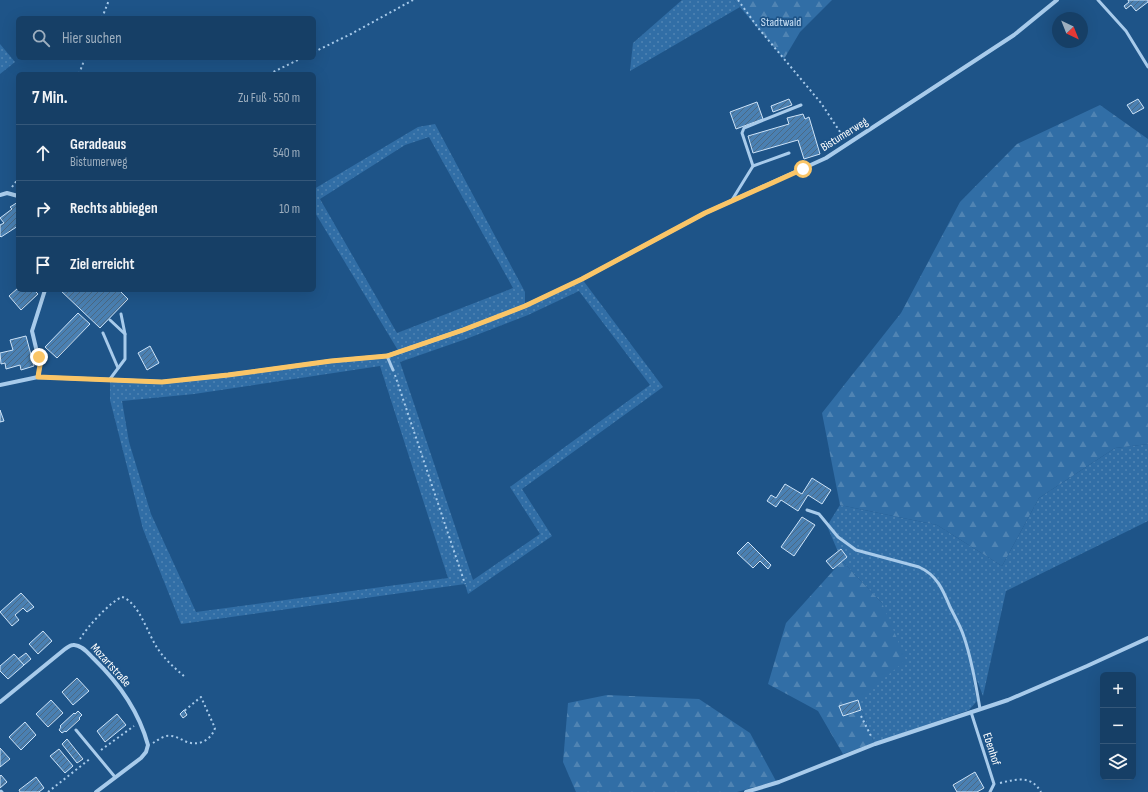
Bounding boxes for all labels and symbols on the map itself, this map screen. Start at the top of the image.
north arrow [1052,12,1088,48]
park label: Stadtwald [761,15,801,30]
street label: Bistumerweg [818,114,871,155]
route start [794,160,812,178]
route end [30,348,48,366]
street label: Mozartstraße [87,640,134,690]
street label: Ebenhof [979,731,1004,768]

